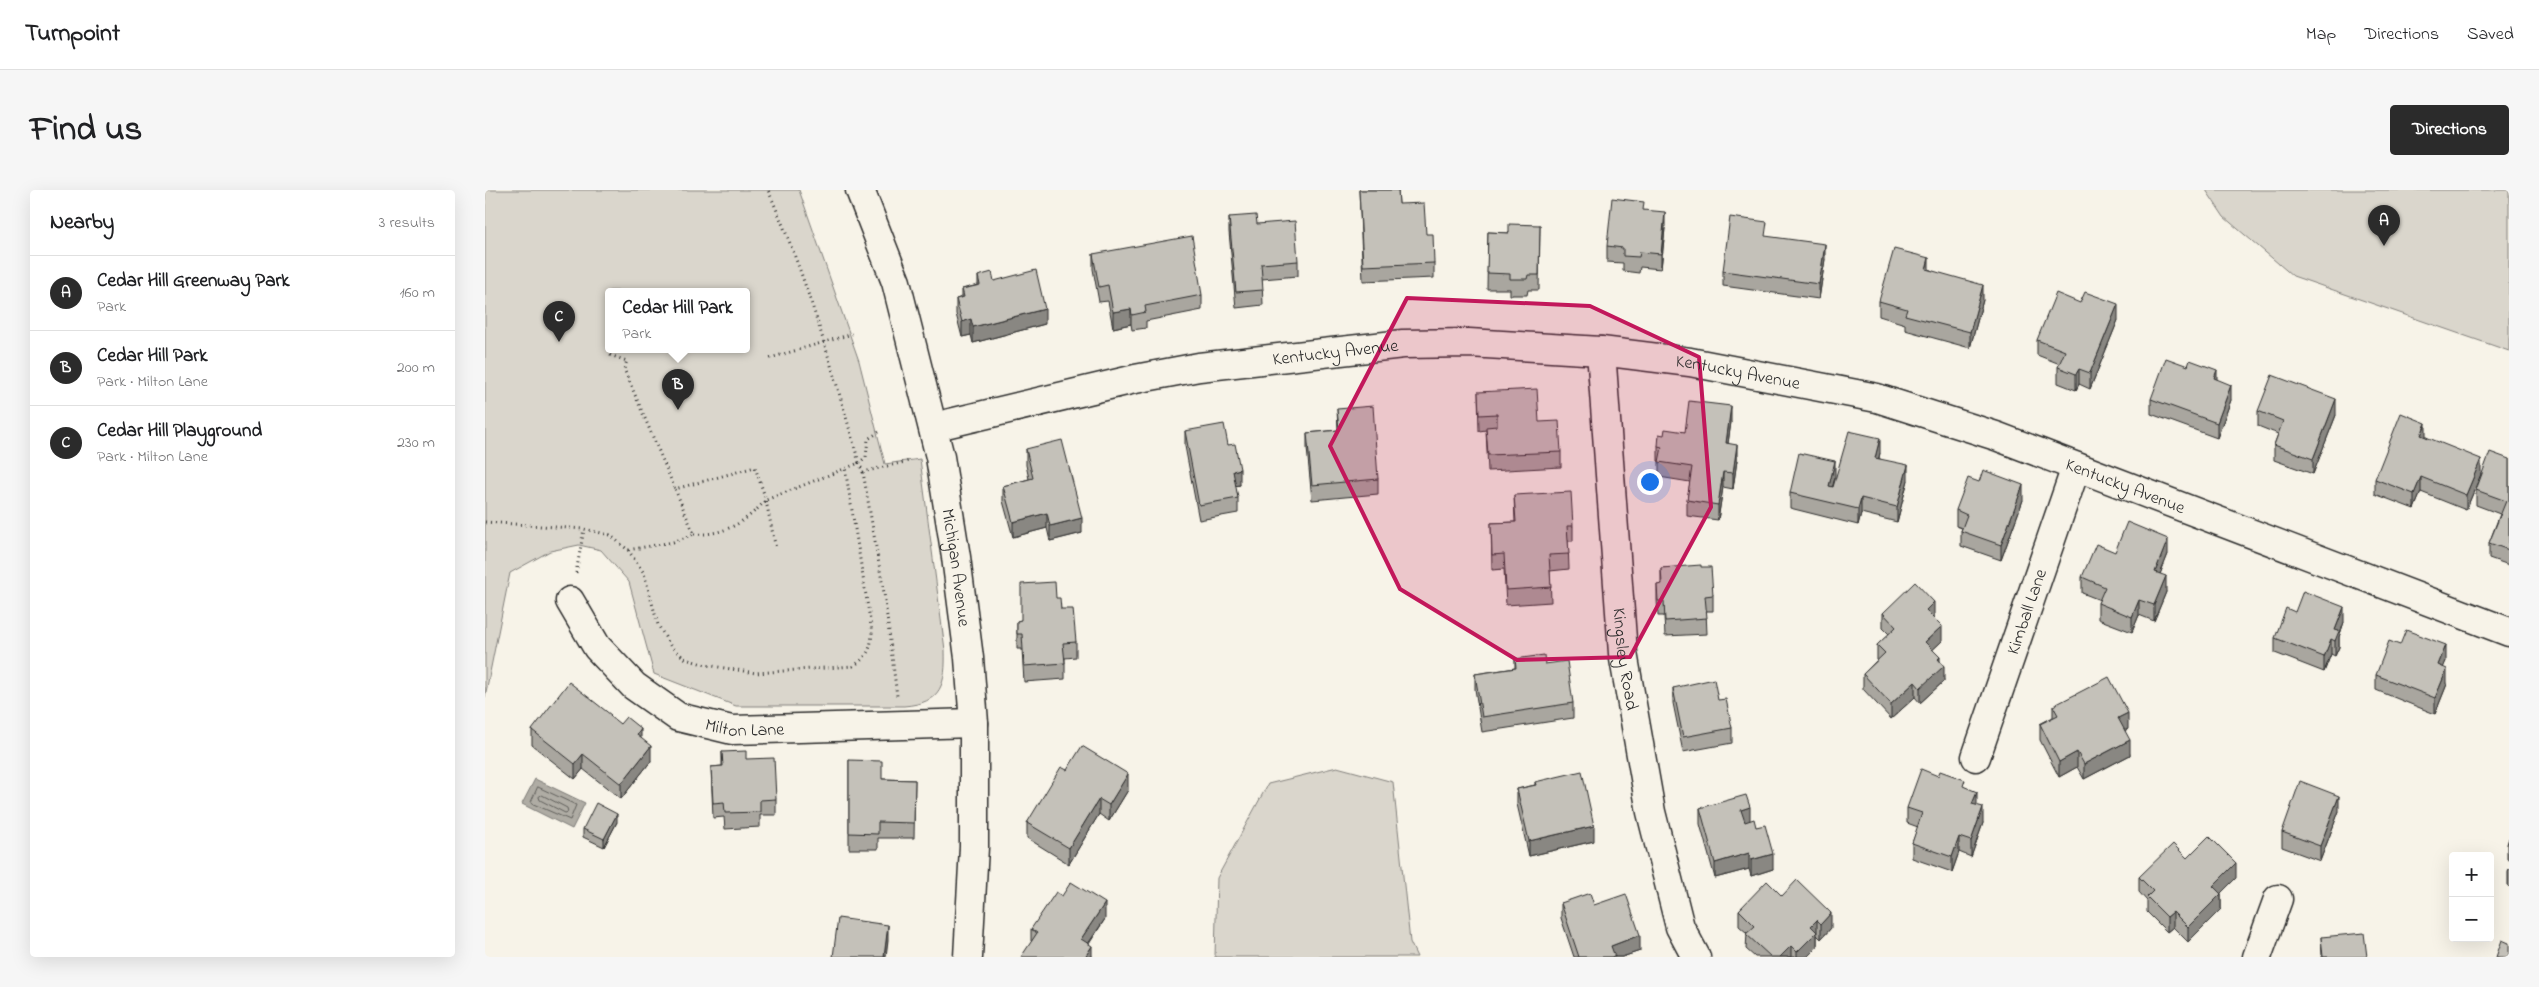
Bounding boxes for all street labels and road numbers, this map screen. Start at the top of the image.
street label: Kentucky Avenue [1271,334,1401,374]
street label: Kentucky Avenue [1674,349,1803,398]
street label: Kentucky Avenue [2061,453,2189,522]
street label: Michigan Avenue [933,507,976,629]
street label: Kimball Lane [2001,565,2055,658]
street label: Kingsley Road [1605,607,1644,712]
street label: Milton Lane [702,713,786,745]

